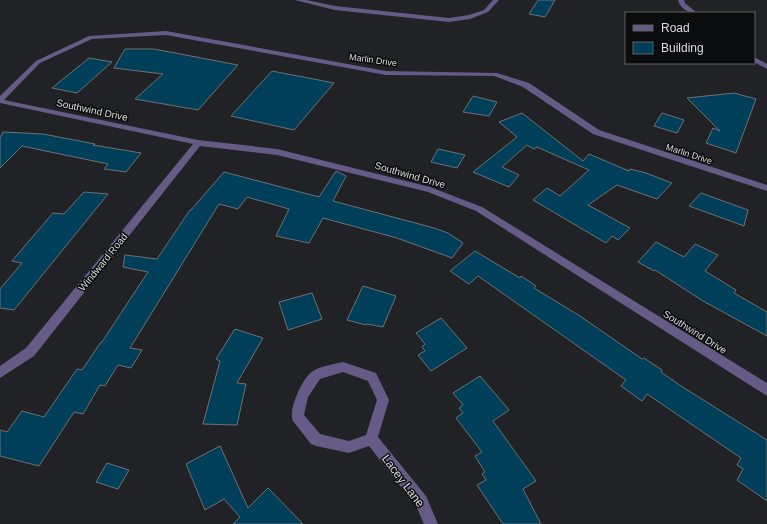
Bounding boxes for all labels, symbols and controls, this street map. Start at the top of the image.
legend [625,12,755,64]
text: Road [661,21,690,35]
text: Building [661,41,704,55]
street label: Marlin Drive [349,52,397,68]
street label: Southwind Drive [55,97,129,123]
street label: Marlin Drive [665,142,713,166]
street label: Southwind Drive [373,160,447,190]
street label: Windward Road [76,231,130,293]
street label: Southwind Drive [661,308,729,356]
street label: Lacey Lane [379,452,427,510]

